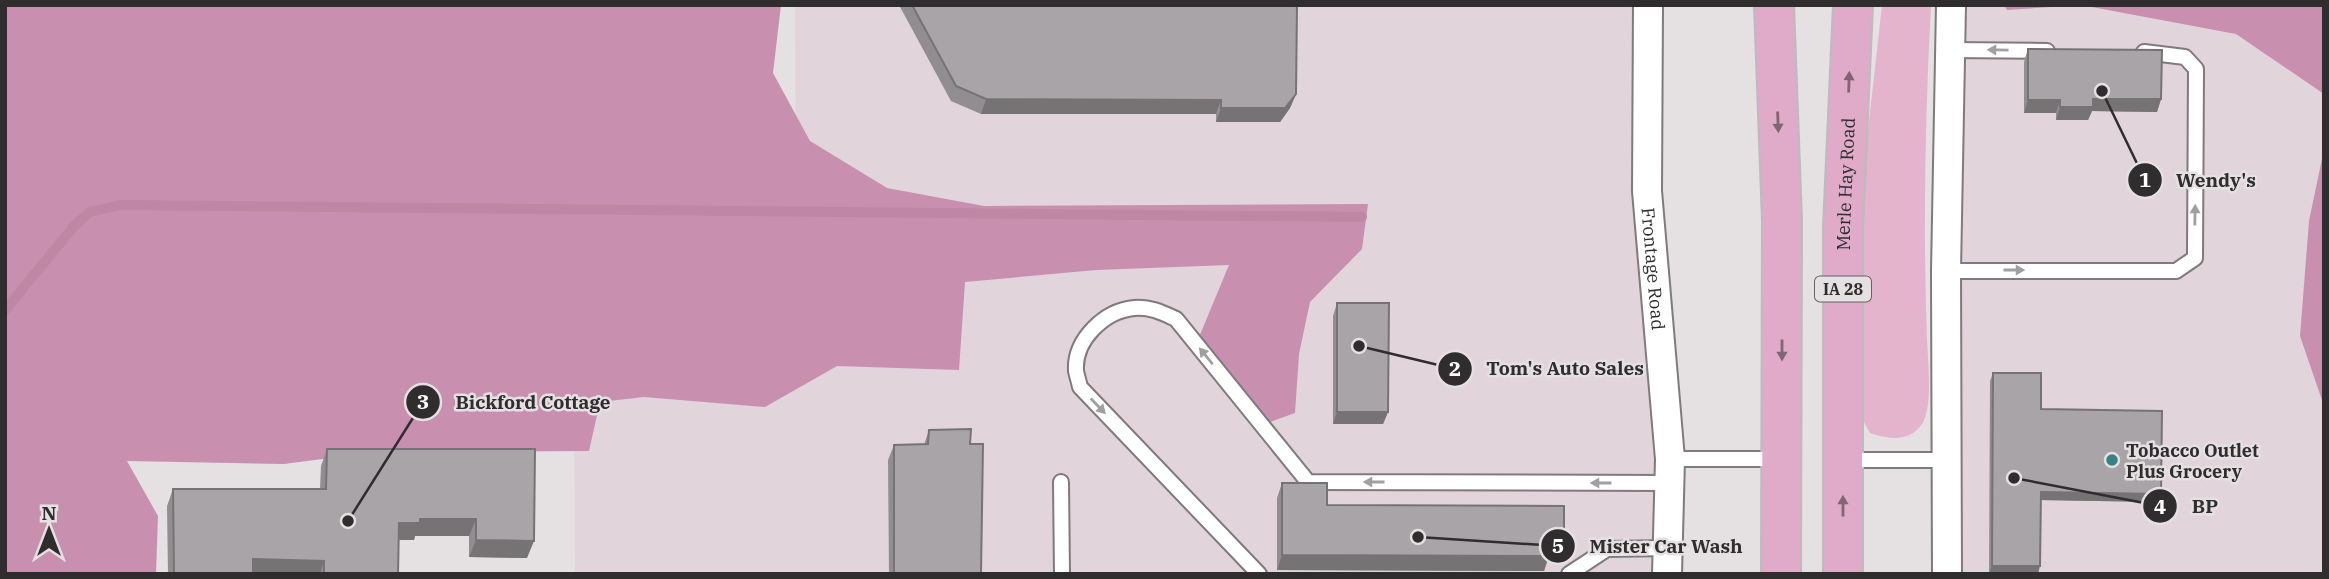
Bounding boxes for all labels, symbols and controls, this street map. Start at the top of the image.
one-way arrow [1987,44,2009,56]
one-way arrow [1844,71,1855,93]
one-way arrow [1773,112,1784,134]
street label: Merle Hay Road [1832,117,1859,251]
callout: Wendy's [2128,160,2270,200]
text: 1 [2139,165,2151,193]
text: Wendy's [2176,168,2256,192]
one-way arrow [2190,204,2201,226]
street label: Frontage Road [1637,206,1670,331]
one-way arrow [2003,264,2025,276]
road number: IA 28 [1815,276,1871,302]
one-way arrow [1776,339,1788,361]
one-way arrow [1199,348,1214,365]
callout: Tom's Auto Sales [1438,349,1658,389]
text: 2 [1449,354,1461,382]
text: Tom's Auto Sales [1486,356,1644,380]
callout: Bickford Cottage [406,382,624,422]
text: 3 [417,387,429,415]
text: Bickford Cottage [455,390,611,414]
one-way arrow [1090,397,1106,414]
place label: Tobacco Outlet Plus Grocery [2126,439,2259,483]
marker: Tobacco Outlet Plus Grocery [2104,452,2120,468]
one-way arrow [1362,476,1384,488]
one-way arrow [1590,477,1612,489]
callout: BP [2142,486,2232,526]
text: 4 [2154,492,2166,520]
one-way arrow [1837,494,1849,516]
text: BP [2192,494,2218,518]
north arrow [14,495,84,565]
text: N [41,501,57,525]
callout: Mister Car Wash [1540,526,1757,566]
text: 5 [1552,531,1564,559]
text: Mister Car Wash [1589,534,1743,558]

